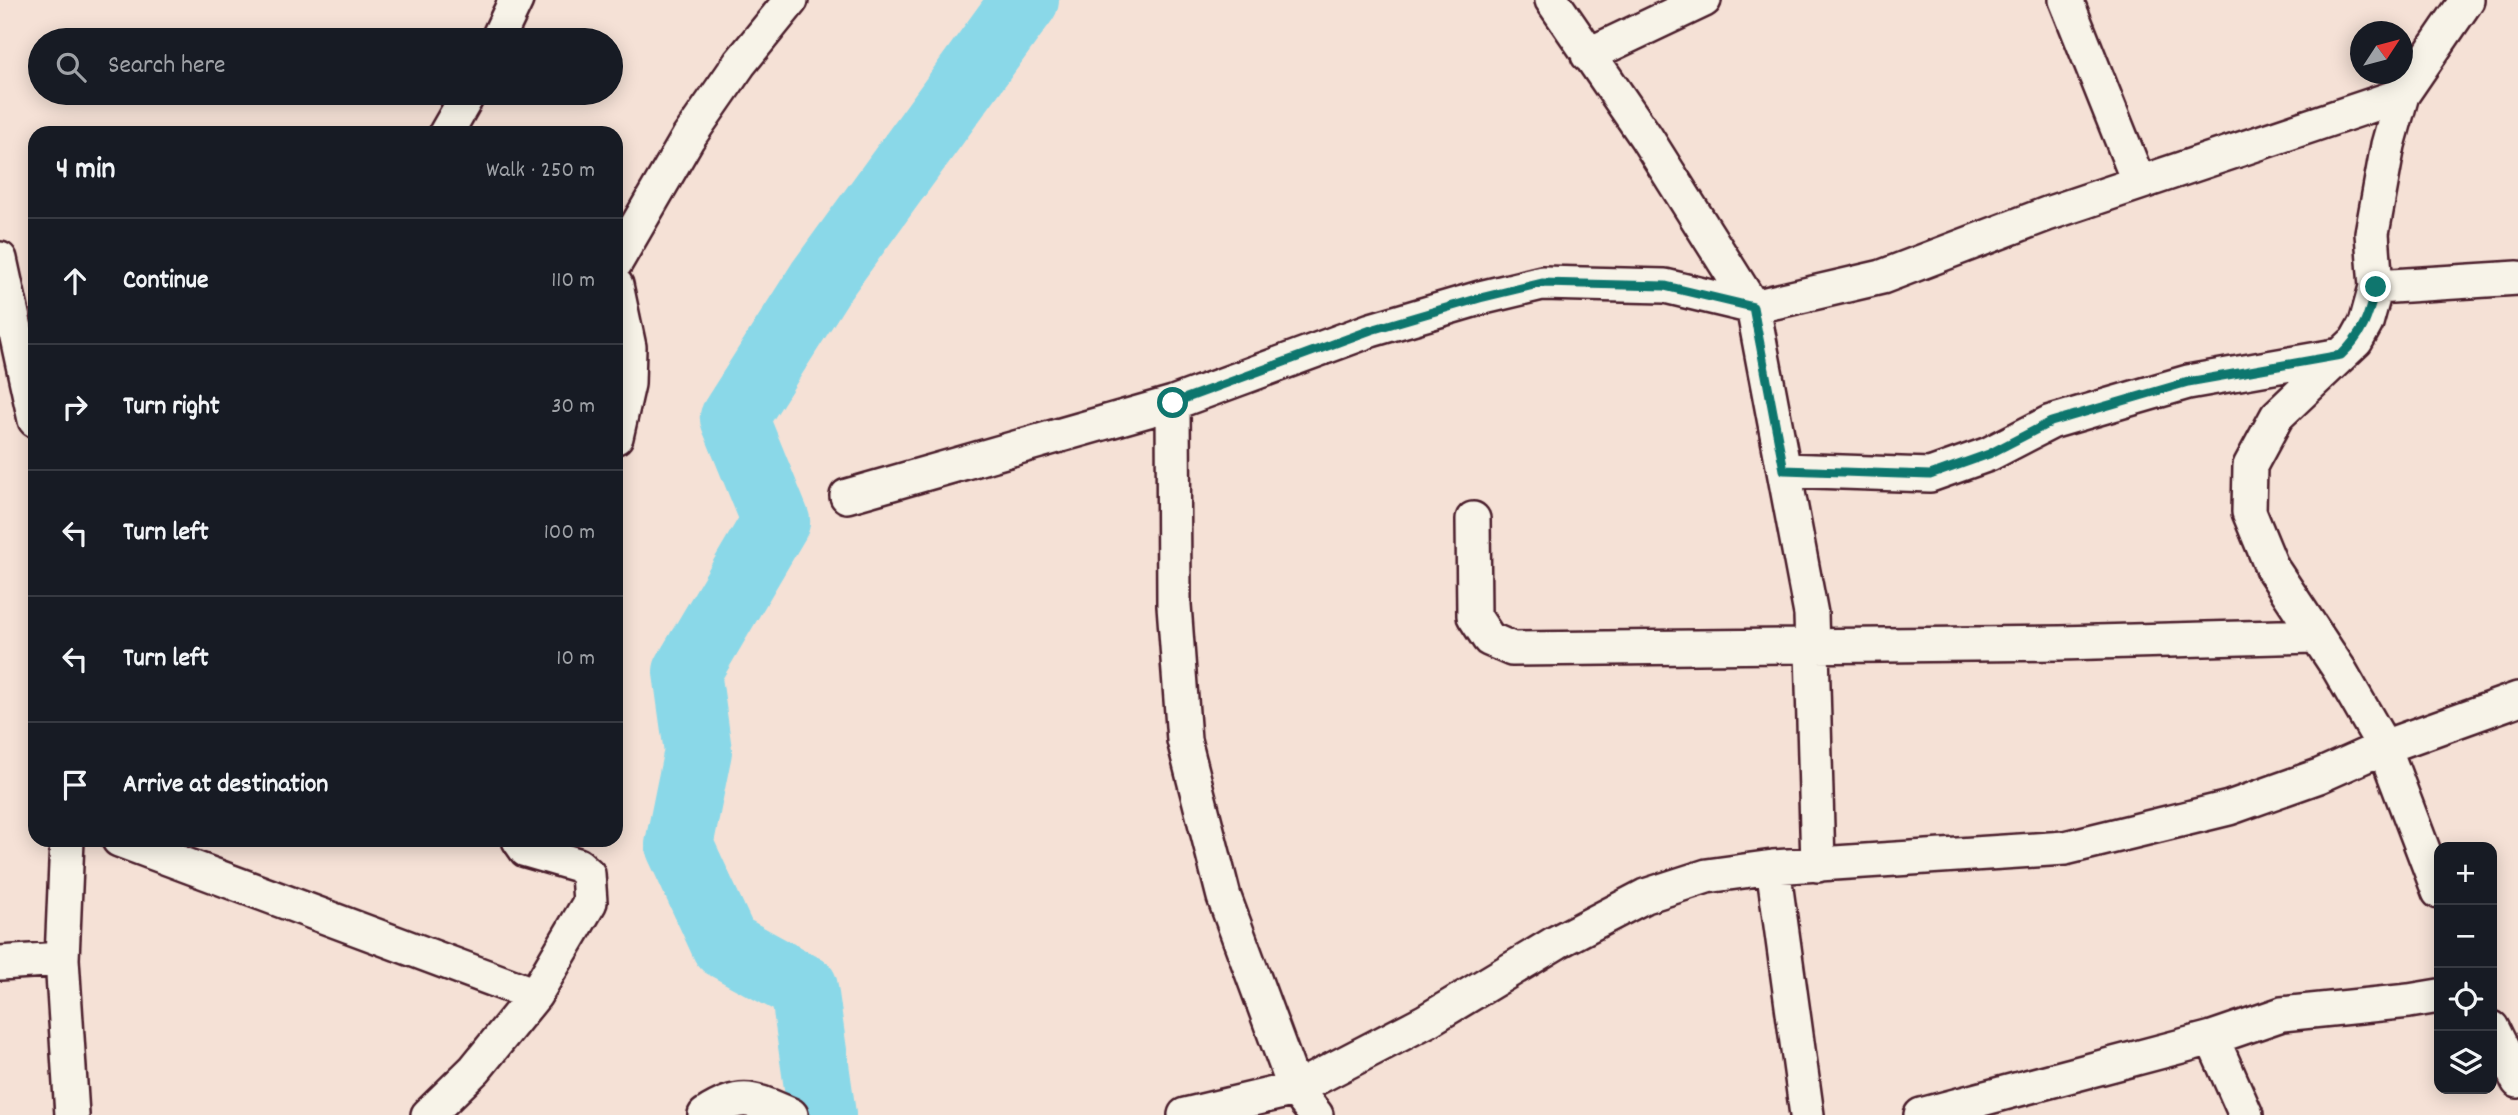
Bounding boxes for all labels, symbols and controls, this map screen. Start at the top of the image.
north arrow [2350,21,2413,84]
search box [28,28,623,105]
icon: search [52,48,90,86]
text: Search here [108,48,226,85]
text: 4 min [56,150,115,193]
text: Walk · 250 m [486,155,595,188]
icon: ahead [56,262,94,300]
text: Continue [123,263,208,300]
text: 110 m [551,265,595,298]
route end [2360,271,2391,302]
route start [1157,387,1188,418]
icon: right [56,388,94,426]
text: Turn right [123,389,220,426]
text: 30 m [551,391,595,424]
icon: left [56,514,94,552]
text: Turn left [123,515,209,552]
text: 100 m [544,517,595,550]
icon: left [56,640,94,678]
text: Turn left [123,641,209,678]
text: 10 m [556,643,595,676]
icon: arrive [56,766,94,804]
text: Arrive at destination [123,767,328,804]
map controls [2434,842,2497,1094]
button: + [2434,842,2497,905]
button: − [2434,905,2497,968]
button: locate [2434,968,2497,1031]
button: layers [2434,1031,2497,1094]

